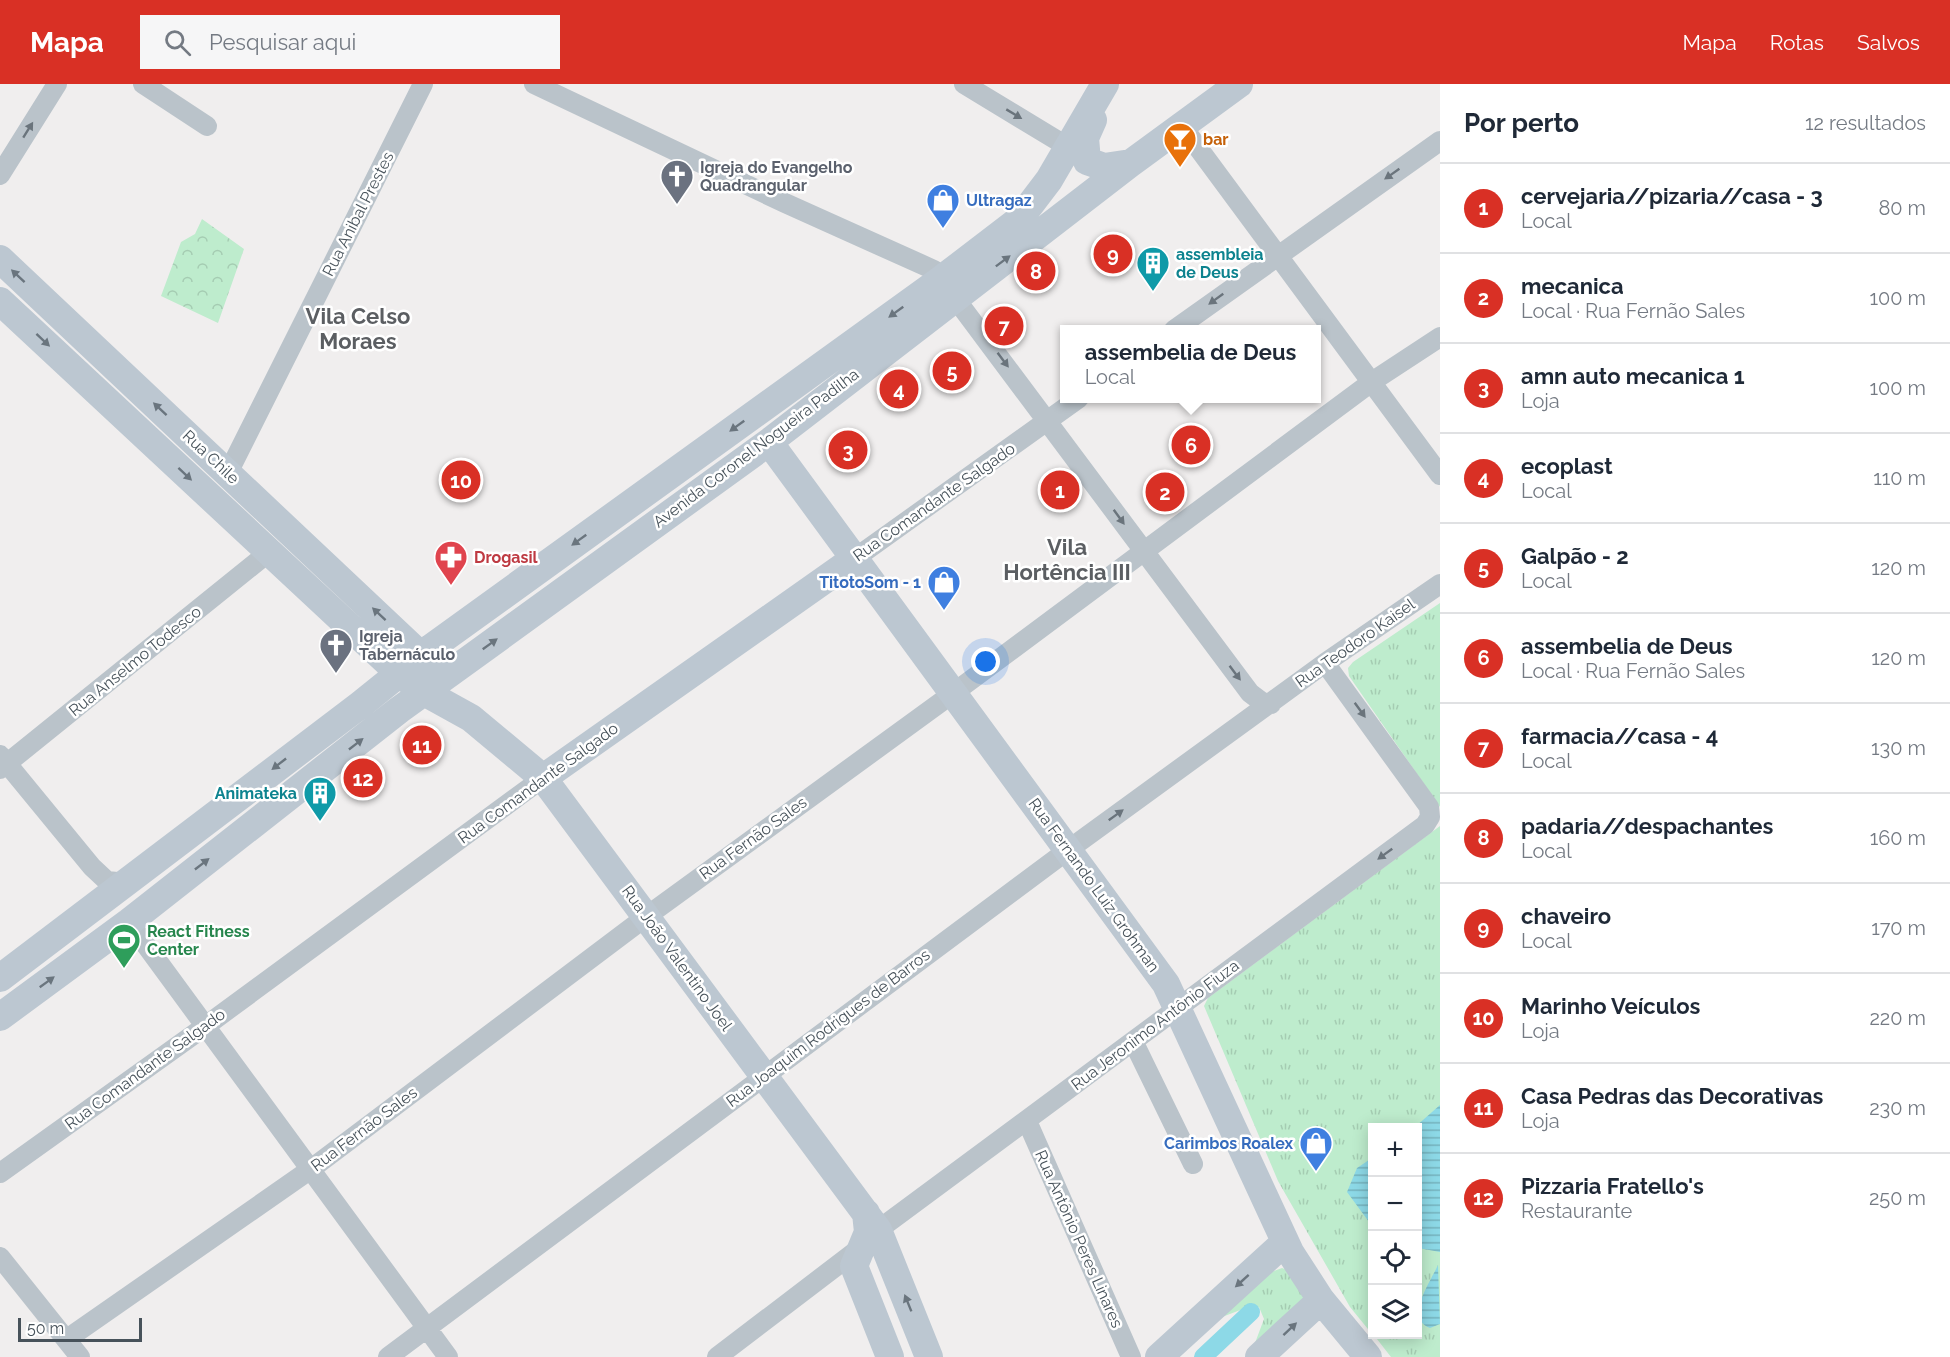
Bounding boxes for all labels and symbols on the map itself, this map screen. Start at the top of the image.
one-way arrow [1006,109,1022,120]
one-way arrow [23,121,34,138]
bar icon: bar [1162,121,1198,168]
place label: bar [1203,130,1229,149]
street label: Rua Anibal Prestes [318,148,398,279]
church icon: Igreja do Evangelho Quadrangular [659,158,695,205]
place label: Igreja do Evangelho Quadrangular [700,158,853,195]
one-way arrow [1384,168,1400,179]
shop icon: Ultragaz [925,182,961,229]
place label: Ultragaz [966,191,1032,210]
pin: 9 [1094,232,1132,276]
building icon: assembleia de Deus [1135,245,1171,292]
place label: assembleia de Deus [1176,245,1264,282]
pin: 8 [1016,248,1056,294]
one-way arrow [995,255,1010,267]
one-way arrow [10,269,25,283]
one-way arrow [1208,293,1224,305]
district label: Vila Celso Moraes [306,303,410,354]
pin: 7 [984,304,1024,348]
one-way arrow [888,306,904,318]
one-way arrow [35,333,49,347]
pin: 5 [932,348,972,394]
one-way arrow [997,352,1010,368]
street label: Avenida Coronel Nogueira Padilha [650,364,862,532]
pin: 4 [880,366,918,412]
one-way arrow [152,402,167,416]
one-way arrow [730,420,746,432]
pin: 6 [1172,422,1210,468]
street label: Rua Chile [179,426,243,488]
pin: 3 [828,428,868,472]
street label: Rua Comandante Salgado [849,439,1019,565]
pin: 10 [442,458,480,502]
one-way arrow [178,466,192,480]
pin: 1 [1040,468,1080,512]
pin: 2 [1146,470,1184,514]
one-way arrow [1113,509,1125,525]
one-way arrow [572,534,588,546]
district label: Vila Hortência III [1003,534,1131,585]
pharmacy icon: Drogasil [433,539,469,586]
place label: Drogasil [474,548,539,567]
shop icon: TitotoSom - 1 [926,564,962,611]
place label: TitotoSom - 1 [819,573,921,592]
street label: Rua Teodoro Kaisel [1292,594,1419,691]
street label: Rua Anselmo Todesco [65,602,205,720]
one-way arrow [372,608,387,621]
church icon: Igreja Tabernáculo [318,627,354,674]
place label: Igreja Tabernáculo [359,627,455,664]
one-way arrow [481,638,497,650]
your location [971,647,1000,676]
one-way arrow [1229,666,1241,681]
one-way arrow [1353,703,1365,718]
street label: Rua Comandante Salgado [454,718,622,848]
pin: 11 [402,722,442,768]
one-way arrow [348,737,364,750]
pin: 12 [344,756,382,800]
one-way arrow [272,758,287,770]
building icon: Animateka [302,775,338,822]
place label: Animateka [215,784,297,803]
street label: Rua Fernão Sales [696,793,811,883]
street label: Rua Fernando Luiz Grohman [1025,794,1163,976]
one-way arrow [1108,810,1123,822]
one-way arrow [1377,848,1392,860]
one-way arrow [195,858,210,870]
street label: Rua João Valentino Joel [618,882,736,1035]
sports icon: React Fitness Center [106,922,142,969]
place label: React Fitness Center [147,922,250,959]
street label: Rua Joaquim Rodrigues de Barros [722,945,934,1111]
street label: Rua Jeronimo Antônio Fiuza [1067,956,1243,1094]
one-way arrow [39,976,55,988]
street label: Rua Comandante Salgado [61,1004,229,1134]
street label: Rua Fernão Sales [307,1083,421,1175]
shop icon: Carimbos Roalex [1298,1125,1334,1172]
place label: Carimbos Roalex [1164,1134,1293,1153]
street label: Rua Antônio Peres Linares [1031,1147,1127,1331]
one-way arrow [1235,1274,1250,1287]
one-way arrow [903,1293,913,1311]
scale bar [18,1315,142,1342]
one-way arrow [1283,1322,1297,1336]

